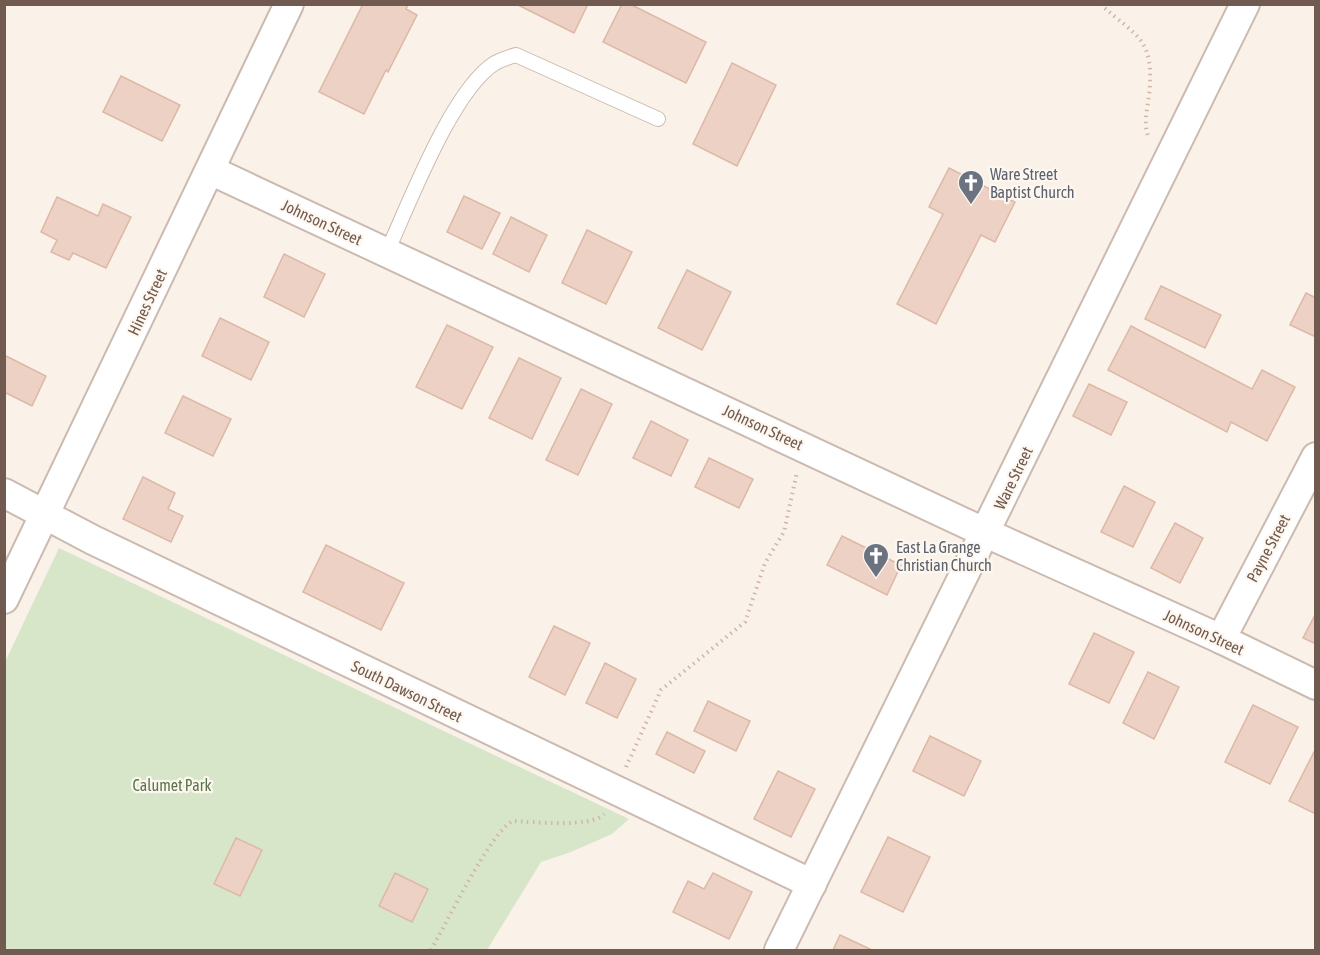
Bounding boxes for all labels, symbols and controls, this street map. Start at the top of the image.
place label: Ware Street Baptist Church [990,165,1074,202]
church icon: Ware Street Baptist Church [956,168,986,206]
street label: Johnson Street [279,196,365,249]
street label: Hines Street [124,266,170,338]
street label: Johnson Street [720,401,806,454]
street label: Ware Street [990,443,1036,512]
street label: Payne Street [1243,511,1294,585]
place label: East La Grange Christian Church [896,538,992,574]
church icon: East La Grange Christian Church [861,541,891,579]
street label: Johnson Street [1161,606,1247,659]
street label: South Dawson Street [349,656,466,726]
park label: Calumet Park [133,776,211,794]

